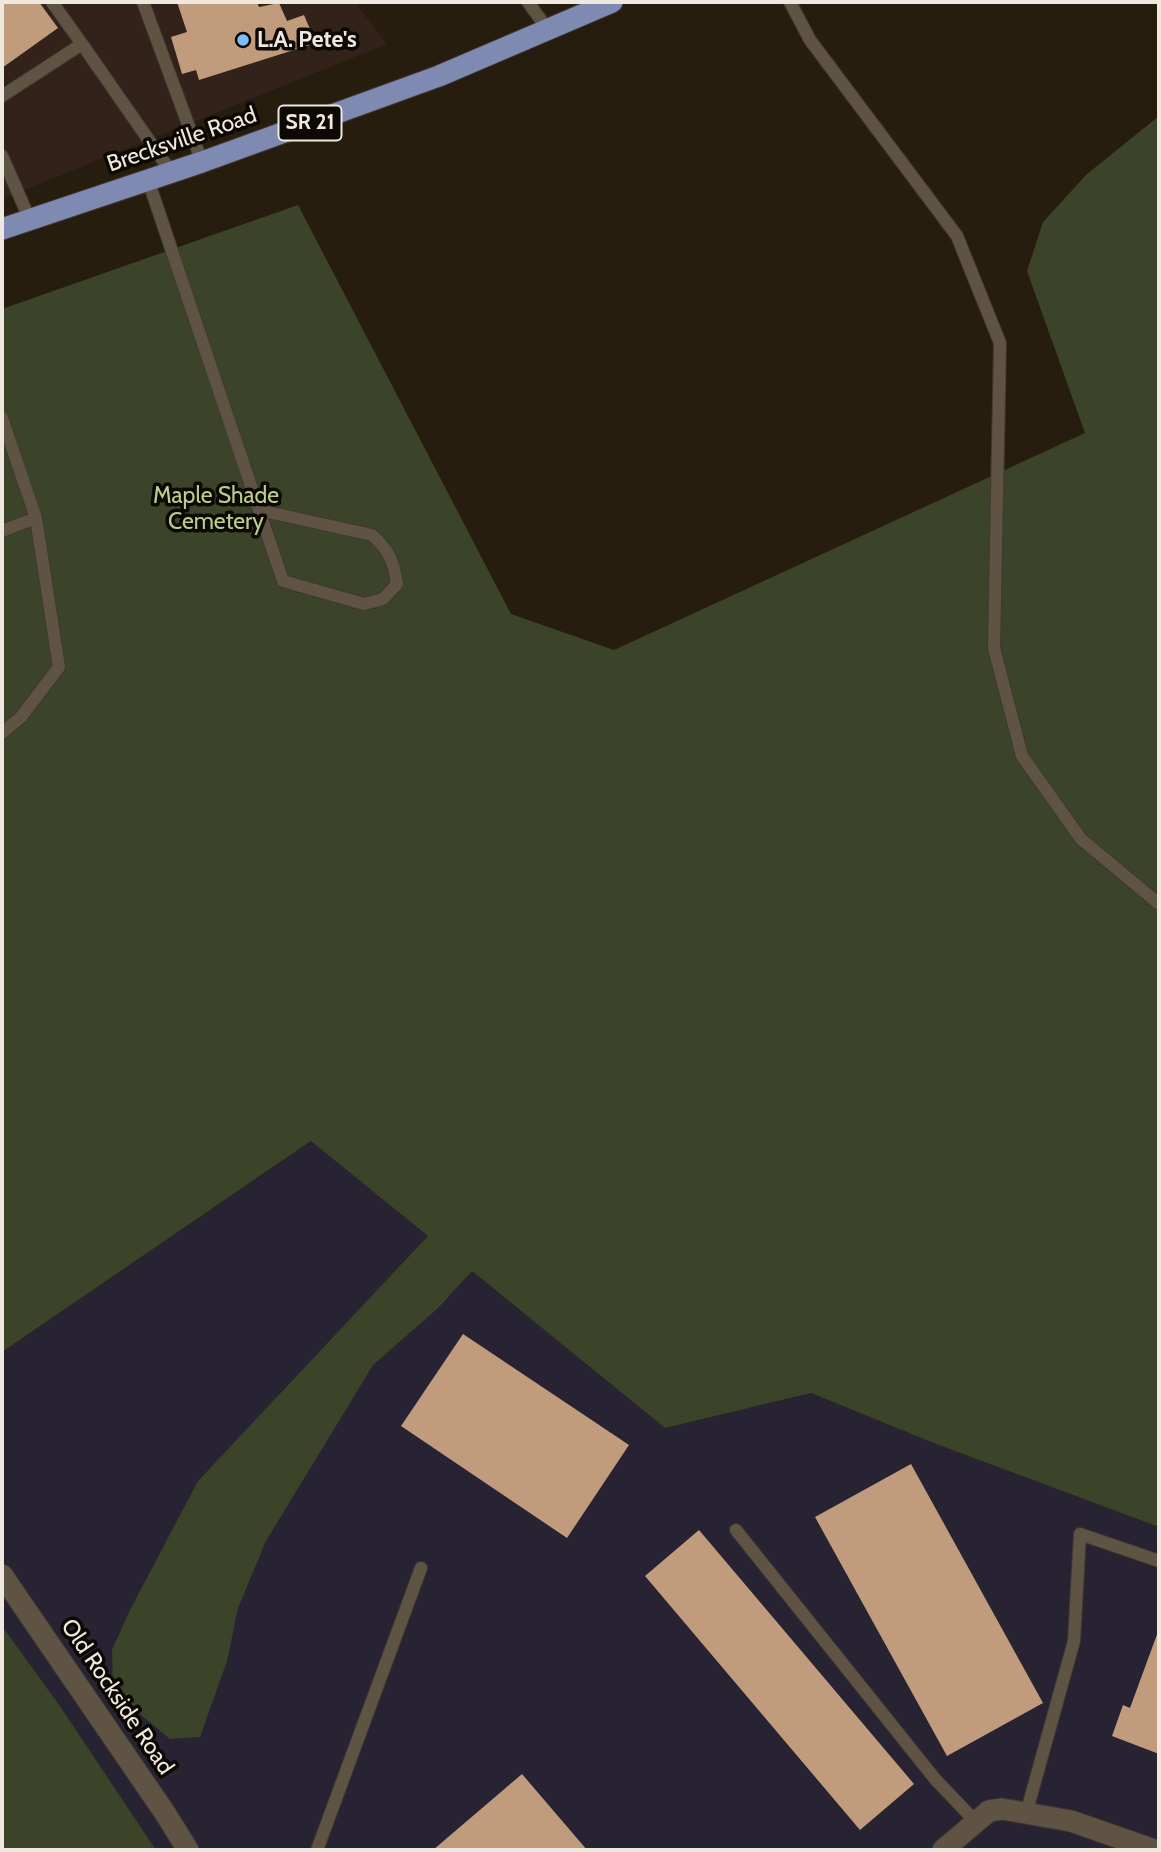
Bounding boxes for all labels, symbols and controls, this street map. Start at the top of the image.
place label: L.A. Pete's [257,26,357,54]
marker: L.A. Pete's [235,32,251,48]
street label: Brecksville Road [104,101,260,179]
road number: SR 21 [278,106,342,140]
park label: Maple Shade Cemetery [153,482,279,536]
street label: Old Rockside Road [55,1614,179,1780]

